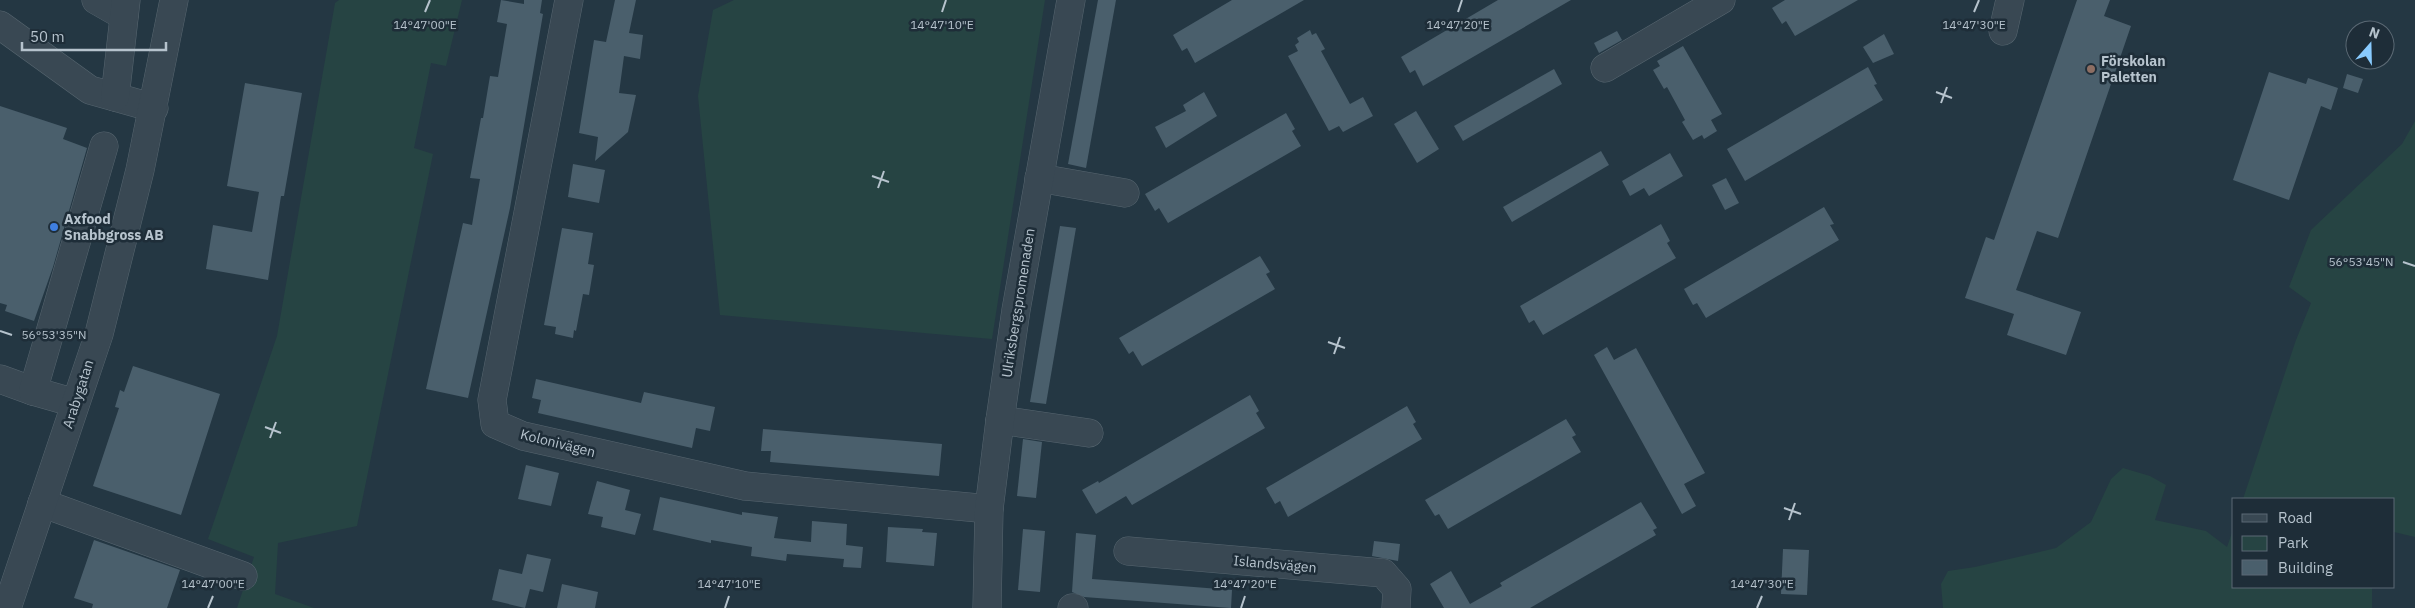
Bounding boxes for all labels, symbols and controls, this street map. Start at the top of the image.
text: 14°47'00"E [393,17,457,32]
text: 14°47'10"E [910,17,974,32]
text: 14°47'20"E [1426,17,1490,32]
text: 14°47'30"E [1942,17,2006,32]
scale bar [22,20,166,52]
north arrow [2345,20,2395,70]
text: N [2367,23,2382,43]
text: 50 m [30,27,65,46]
place label: Förskolan Paletten [2101,52,2166,86]
marker: Förskolan Paletten [2085,63,2097,75]
place label: Axfood Snabbgross AB [64,210,164,244]
marker: Axfood Snabbgross AB [48,221,60,233]
street label: Ulriksbergspromenaden [997,227,1039,379]
text: 56°53'45"N [2328,254,2394,269]
text: 56°53'35"N [21,327,87,342]
street label: Arabygatan [58,357,98,431]
street label: Kolonivägen [519,425,597,461]
legend [2232,498,2395,588]
text: Road [2278,508,2313,527]
text: Park [2278,533,2308,552]
street label: Islandsvägen [1233,551,1317,577]
text: Building [2278,558,2333,577]
text: 14°47'00"E [181,576,245,591]
text: 14°47'10"E [697,576,761,591]
text: 14°47'20"E [1213,576,1277,591]
text: 14°47'30"E [1730,576,1794,591]

